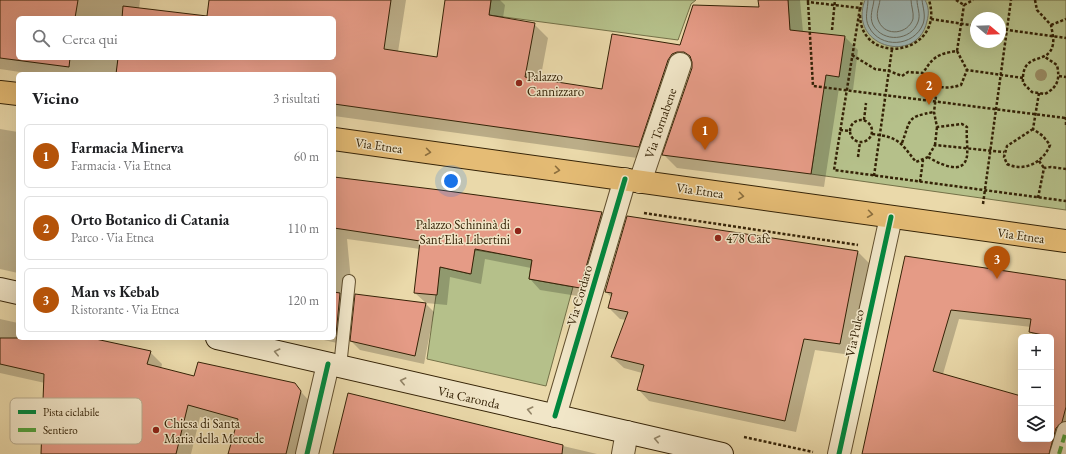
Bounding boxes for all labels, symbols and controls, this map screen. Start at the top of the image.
north arrow [970,12,1006,48]
search box [16,16,336,60]
icon: search [30,27,52,49]
text: Cerca qui [62,29,118,48]
place label: Palazzo Cannizzaro [527,68,584,100]
pin: 2 [916,72,942,105]
marker: Palazzo Cannizzaro [514,78,524,88]
street label: Via Tornabene [640,86,680,161]
text: Vicino [32,87,79,109]
text: 3 risultati [273,90,320,107]
pin: 1 [692,117,718,150]
street label: Via Etnea [354,134,405,157]
text: Farmacia Minerva [71,138,184,157]
one-way arrow [425,147,431,156]
text: 1 [43,148,49,165]
text: 60 m [294,148,319,165]
text: Farmacia · Via Etnea [71,157,171,174]
one-way arrow [554,165,560,174]
your location [441,171,461,191]
street label: Via Etnea [675,179,726,202]
one-way arrow [738,191,744,200]
one-way arrow [867,209,873,218]
text: Orto Botanico di Catania [71,210,229,229]
place label: Palazzo Schininà di Sant'Elia Libertini [416,216,510,248]
text: 2 [43,220,49,237]
text: 110 m [288,220,319,237]
street label: Via Etnea [996,224,1047,247]
marker: Palazzo Schininà di Sant'Elia Libertini [513,226,523,236]
text: Parco · Via Etnea [71,229,154,246]
place label: 478 Cafè [726,230,771,247]
marker: 478 Cafè [713,233,723,243]
pin: 3 [984,246,1010,279]
street label: Via Cordaro [563,263,596,327]
text: Man vs Kebab [71,282,159,301]
text: 3 [43,292,49,309]
text: 120 m [288,292,319,309]
text: Ristorante · Via Etnea [71,301,179,318]
street label: Via Puleo [841,308,868,358]
map controls [1018,334,1054,442]
button: + [1018,334,1054,370]
one-way arrow [273,348,280,357]
button: − [1018,370,1054,406]
one-way arrow [400,378,406,386]
street label: Via Caronda [436,382,502,413]
legend [10,398,142,444]
text: Pista ciclabile [43,405,100,419]
button: layers [1018,406,1054,442]
one-way arrow [527,407,533,415]
place label: Chiesa di Santa Maria della Mercede [164,415,264,447]
text: Sentiero [43,423,78,437]
marker: Chiesa di Santa Maria della Mercede [151,425,161,435]
one-way arrow [654,436,660,444]

